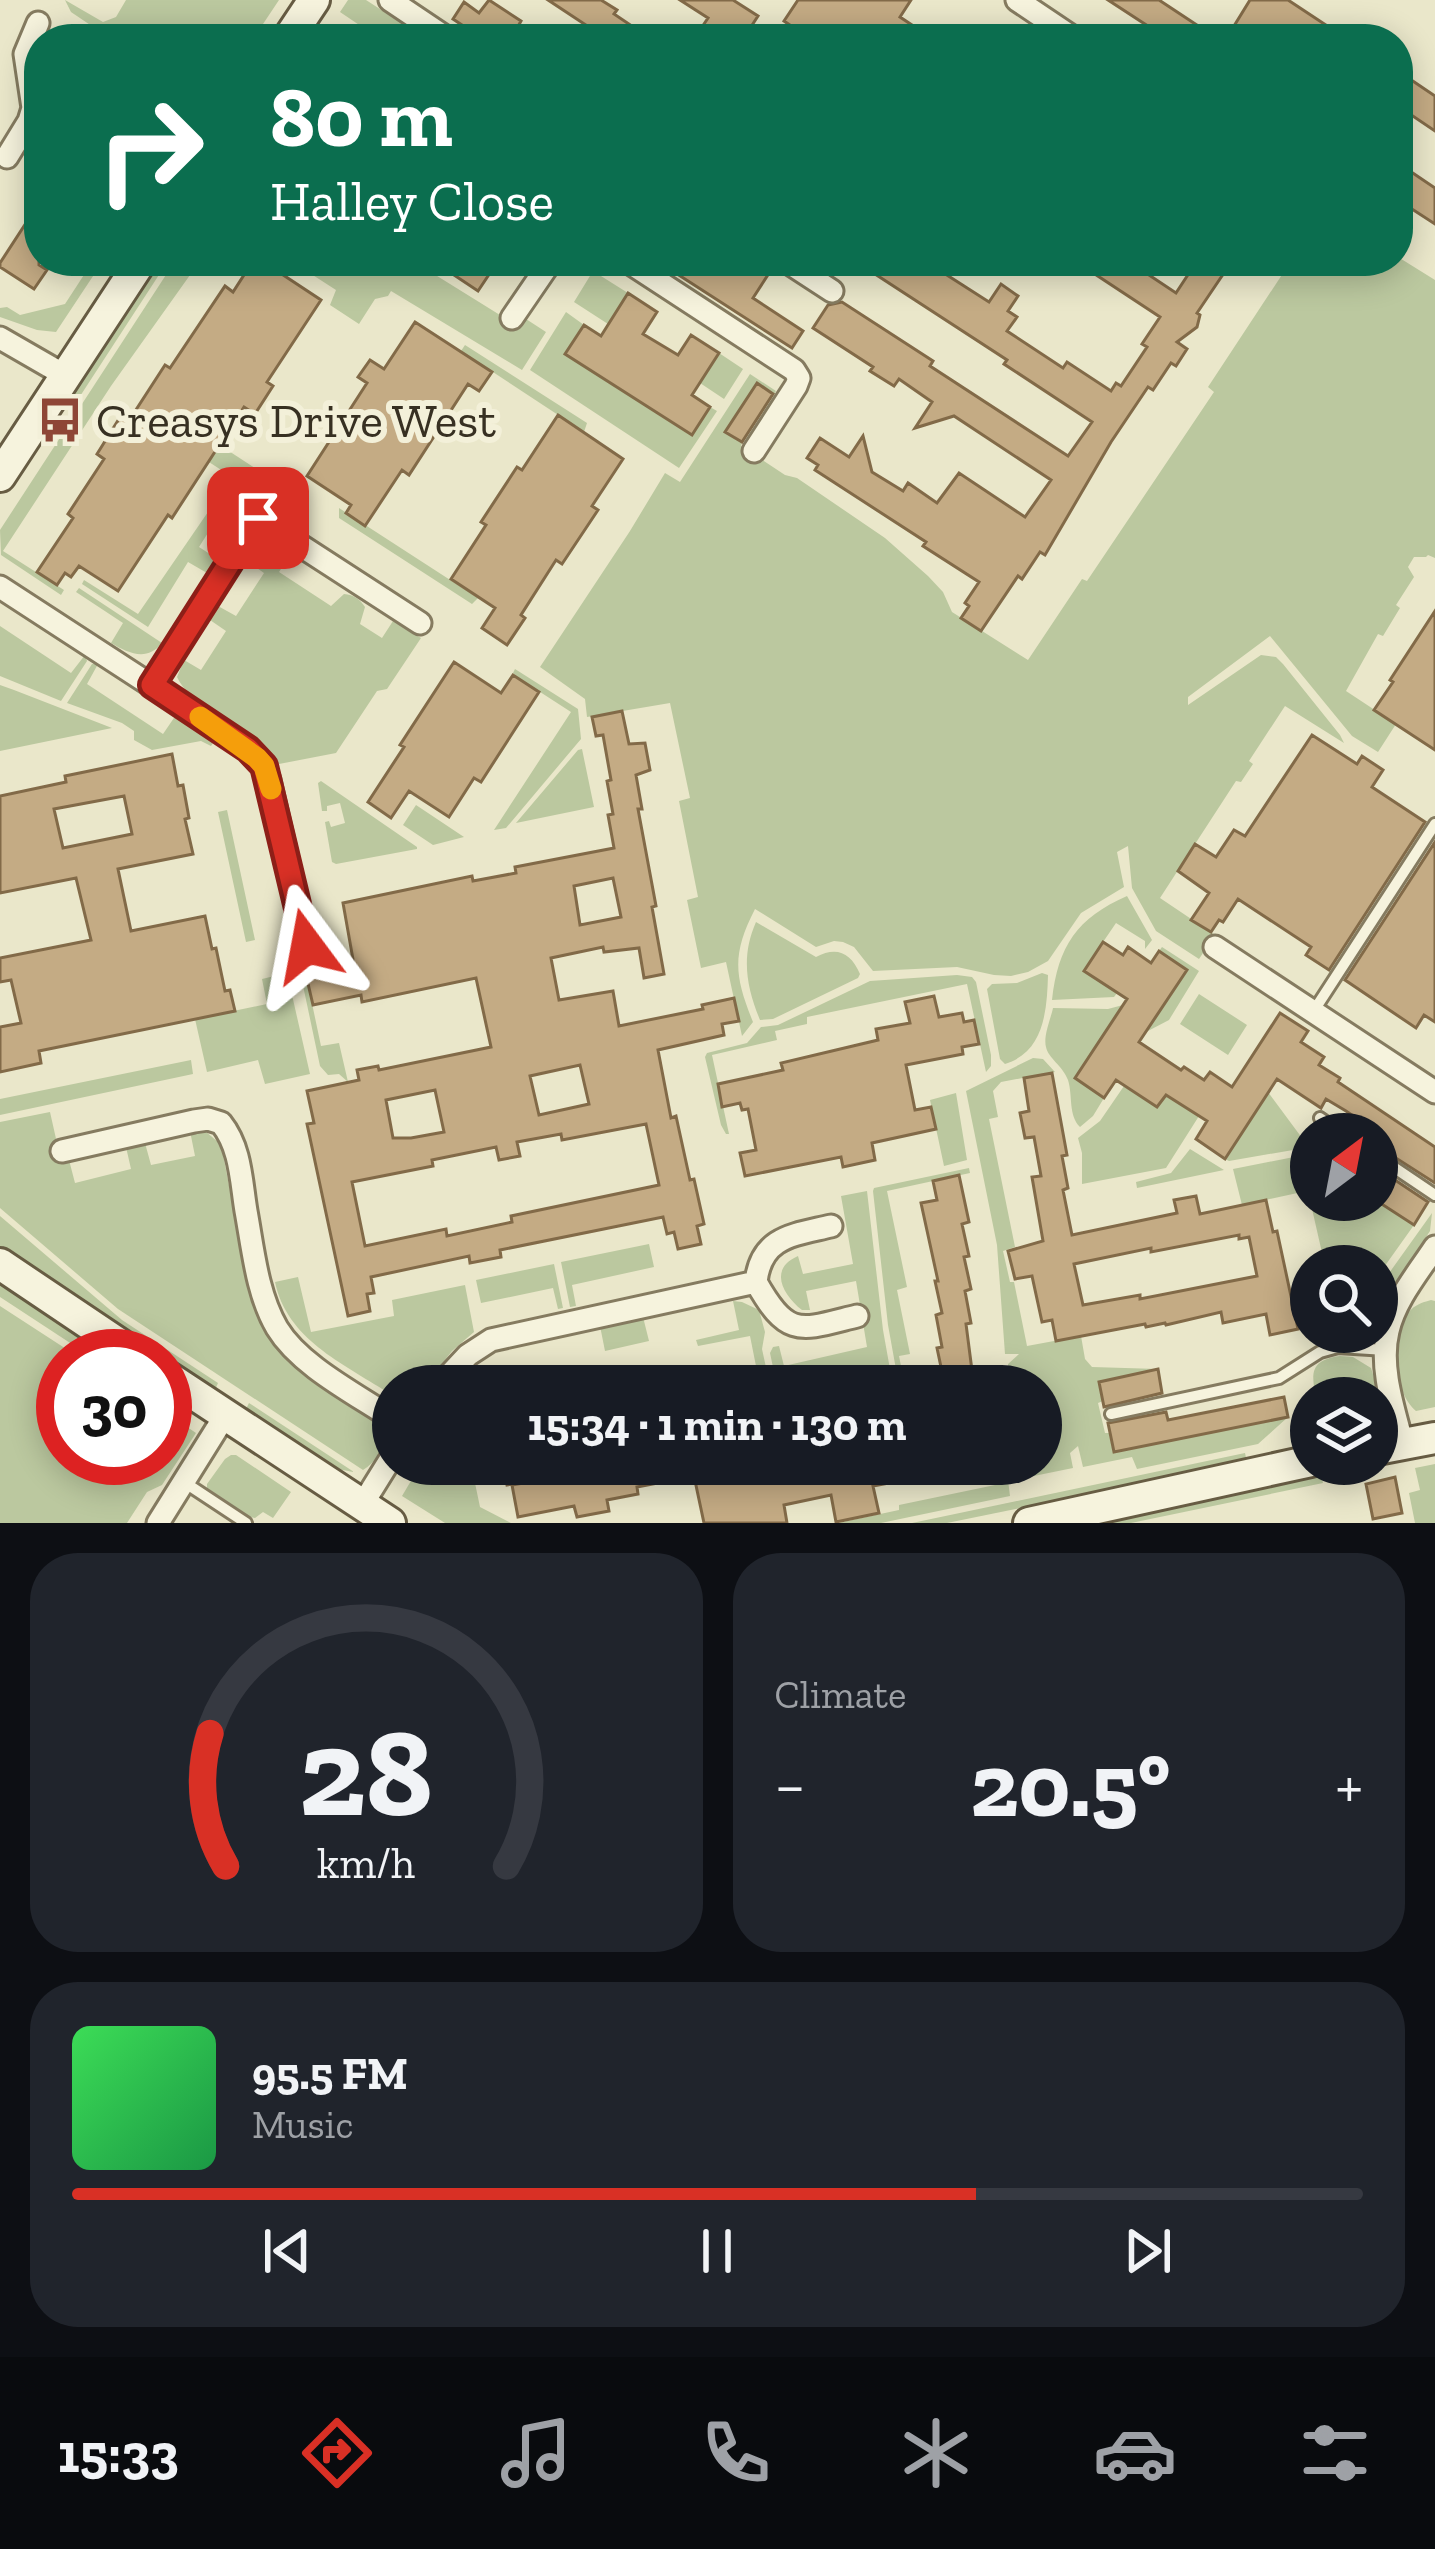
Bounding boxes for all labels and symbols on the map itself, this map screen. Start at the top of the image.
place label: Creasys Drive West [96,392,496,449]
bus stop icon: Creasys Drive West [35,395,85,445]
pin [207,467,309,569]
position arrow [244,883,370,1009]
north arrow [1290,1113,1398,1221]
speed limit sign: 30 [36,1329,192,1485]

